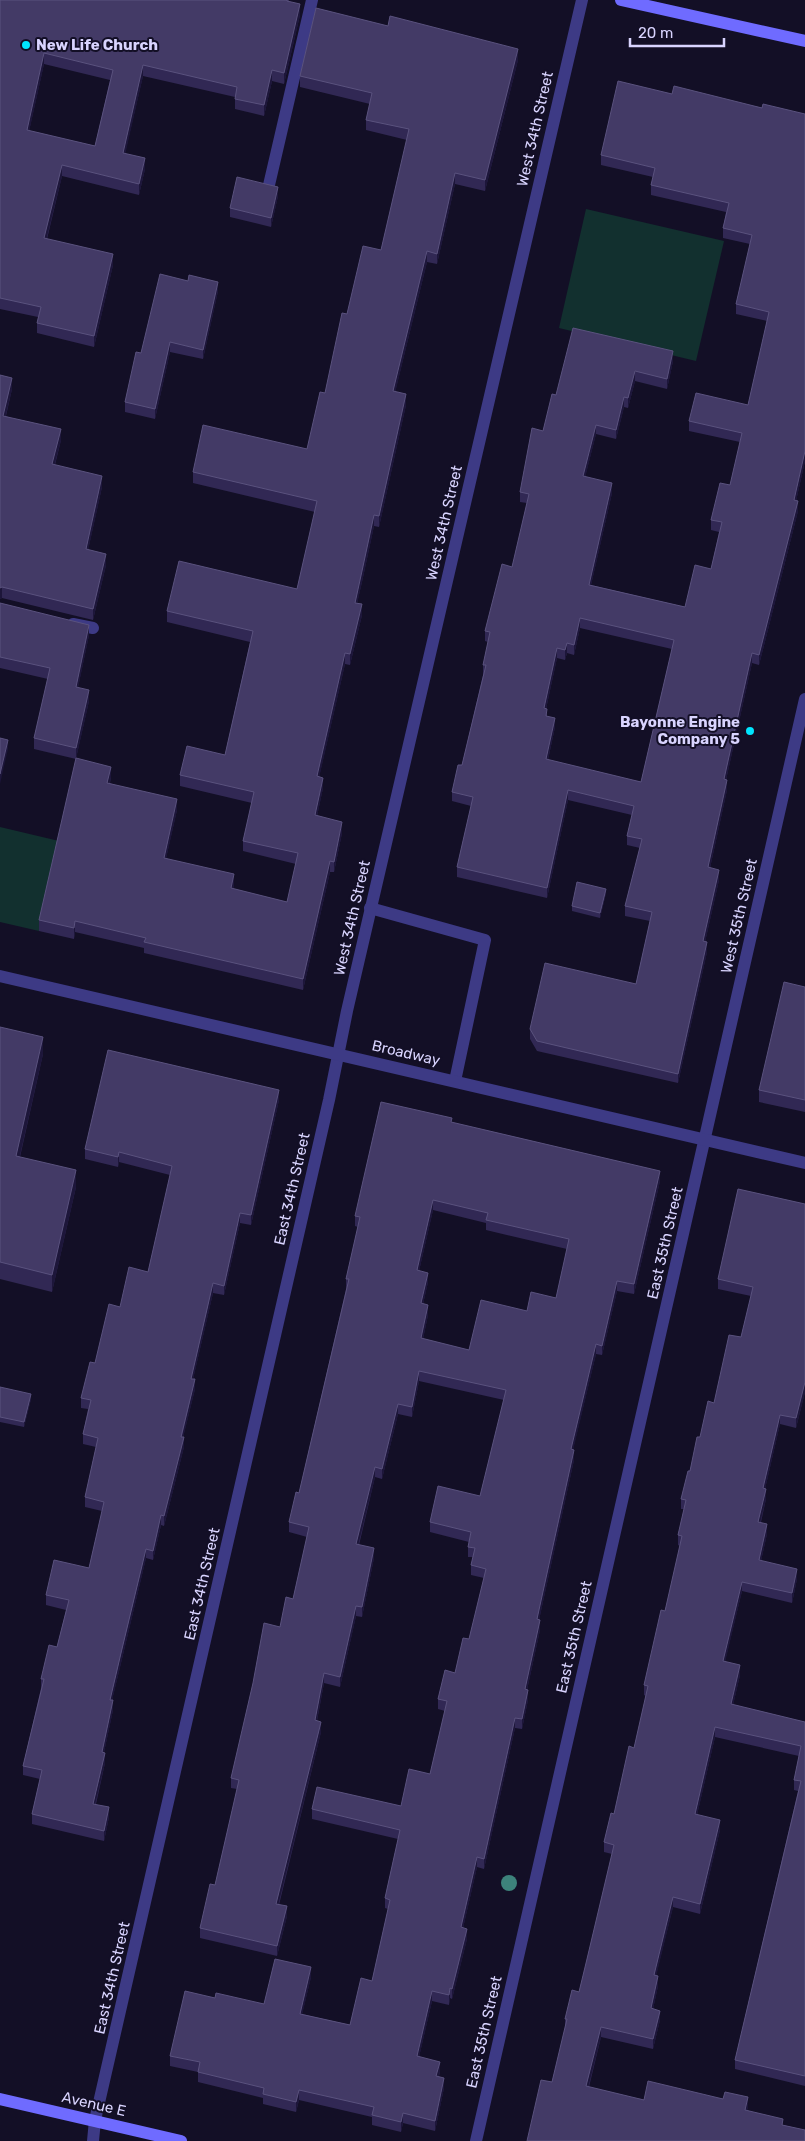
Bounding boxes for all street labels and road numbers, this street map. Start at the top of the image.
street label: West 34th Street [513,70,557,188]
street label: West 34th Street [422,464,466,582]
street label: West 35th Street [717,857,761,975]
street label: West 34th Street [330,859,374,977]
street label: Broadway [370,1036,442,1070]
street label: East 34th Street [270,1131,314,1247]
street label: East 35th Street [643,1185,687,1301]
street label: East 34th Street [180,1526,224,1642]
street label: East 35th Street [552,1579,596,1695]
street label: East 34th Street [90,1920,134,2036]
street label: East 35th Street [462,1974,506,2090]
street label: Avenue E [60,2088,128,2120]

